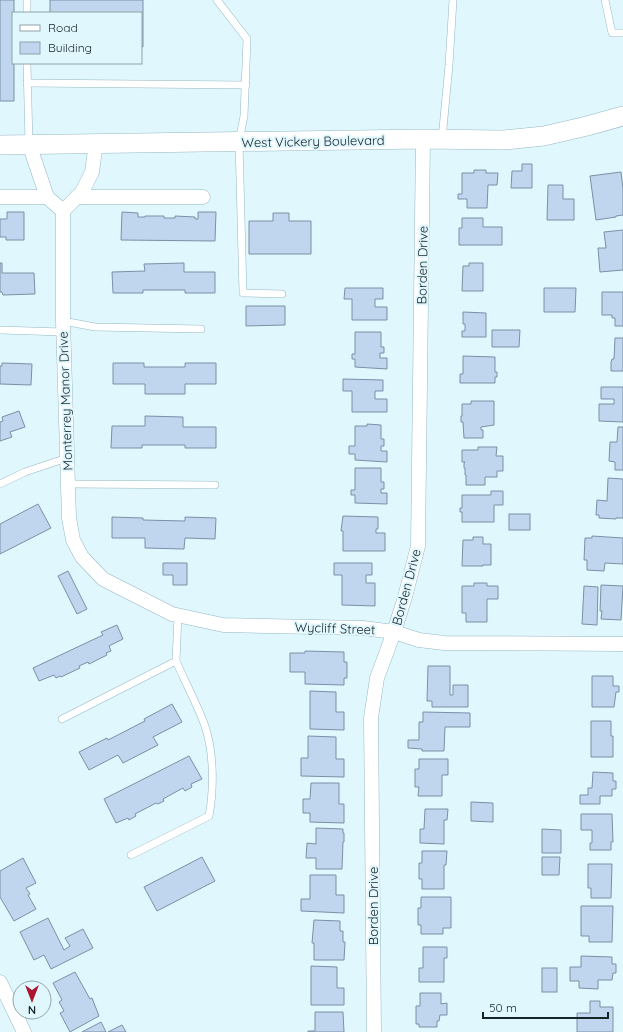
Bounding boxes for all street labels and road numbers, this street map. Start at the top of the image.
street label: West Vickery Boulevard [241,132,385,150]
street label: Borden Drive [413,226,431,304]
street label: Monterrey Manor Drive [55,331,75,471]
street label: Borden Drive [388,547,424,627]
street label: Wycliff Street [294,619,376,637]
street label: Borden Drive [365,867,381,945]

